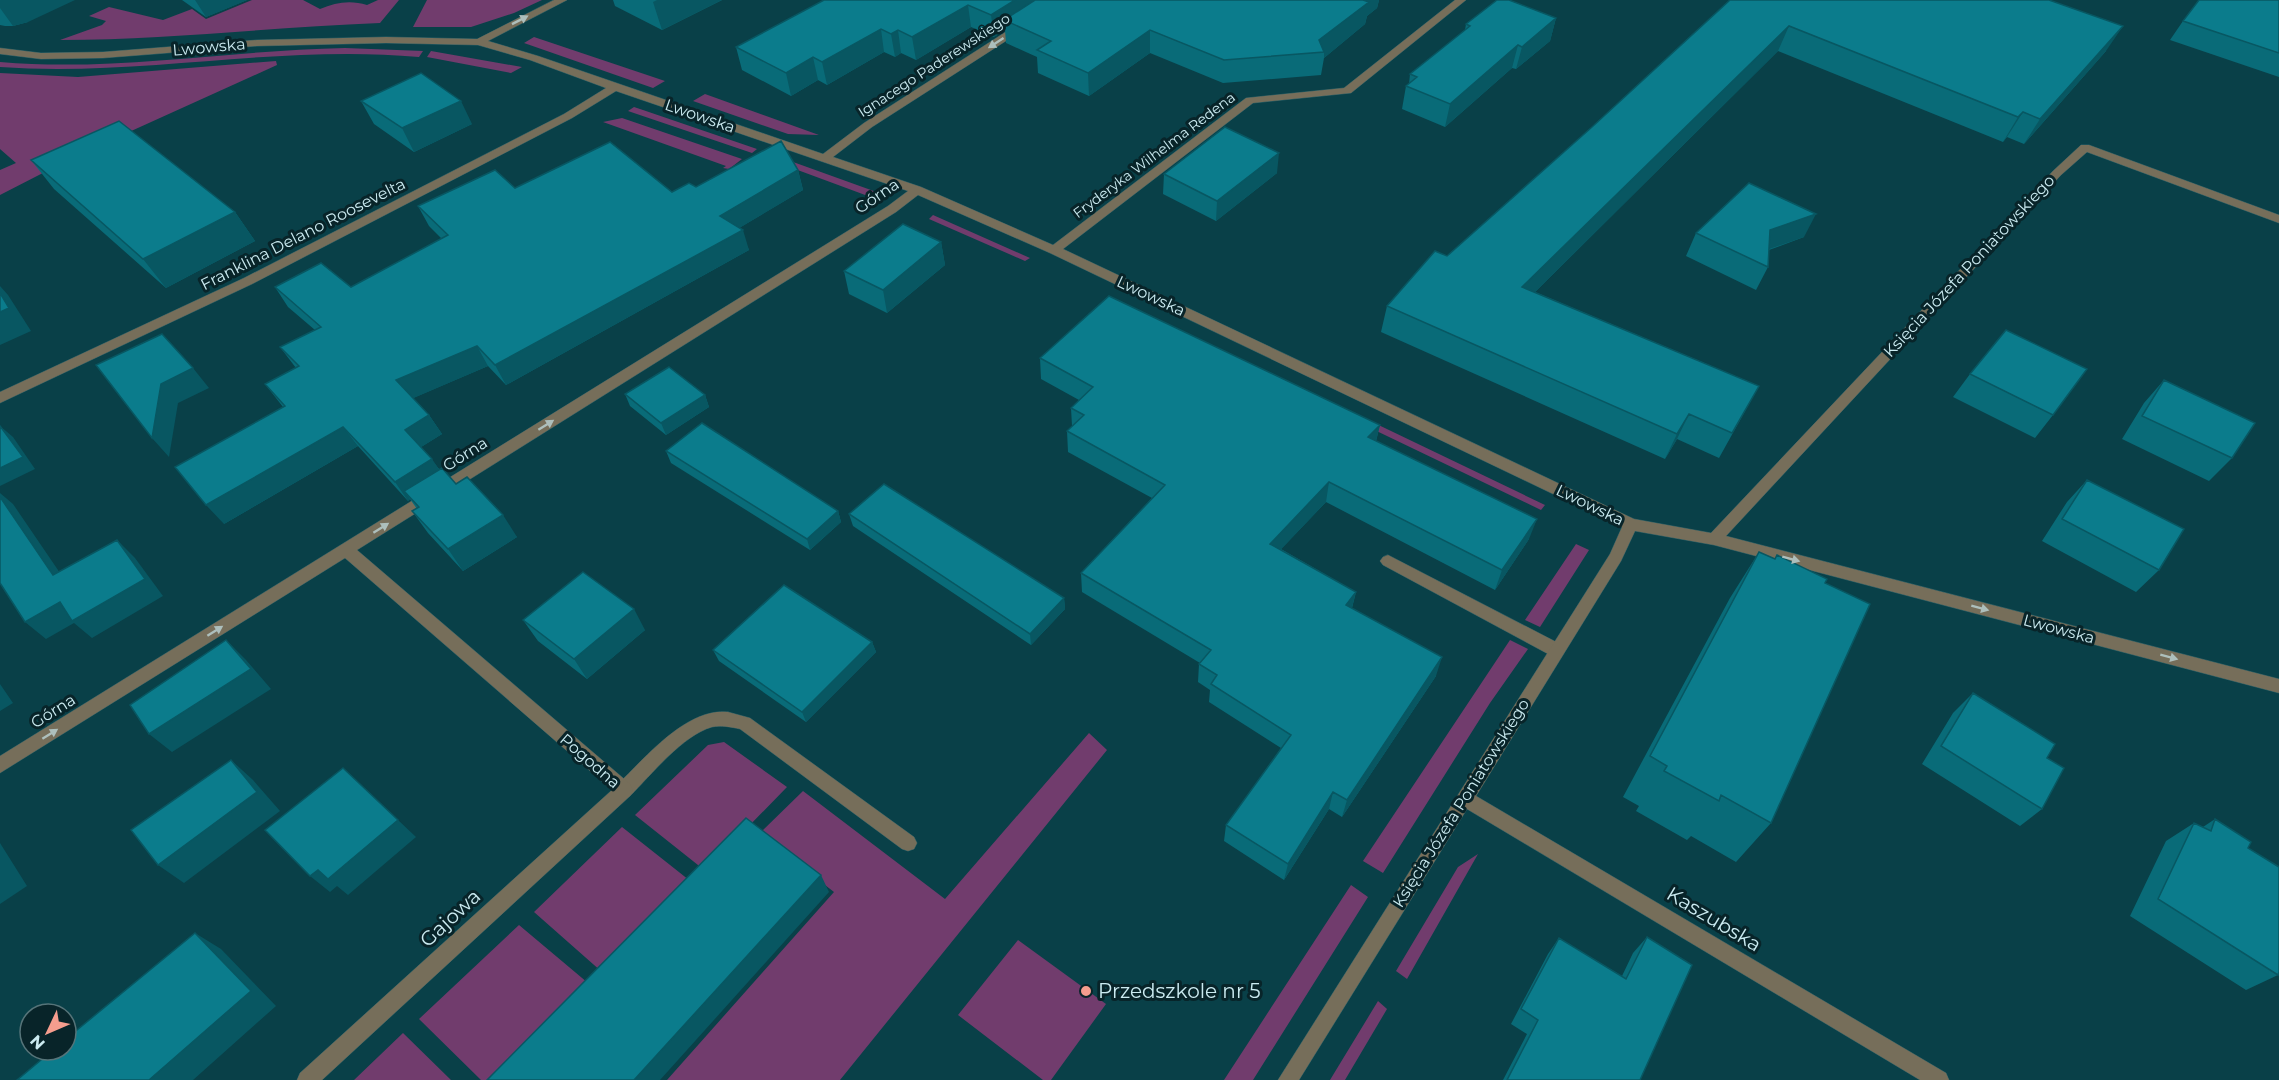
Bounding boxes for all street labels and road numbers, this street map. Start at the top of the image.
street label: Ignacego Paderewskiego [855,9,1014,121]
street label: Lwowska [172,34,246,60]
street label: Fryderyka Wilhelma Redena [1069,88,1239,222]
street label: Lwowska [662,95,738,137]
street label: Księcia Józefa Poniatowskiego [1879,171,2059,361]
street label: Franklina Delano Roosevelta [198,174,408,294]
street label: Górna [851,174,903,218]
street label: Lwowska [1114,272,1188,320]
street label: Górna [439,433,491,475]
street label: Lwowska [1553,480,1627,530]
street label: Lwowska [2021,610,2097,648]
street label: Górna [27,690,79,732]
street label: Księcia Józefa Poniatowskiego [1389,695,1533,911]
street label: Pogodna [556,730,624,792]
street label: Kaszubska [1662,881,1766,957]
street label: Gajowa [415,884,485,952]

